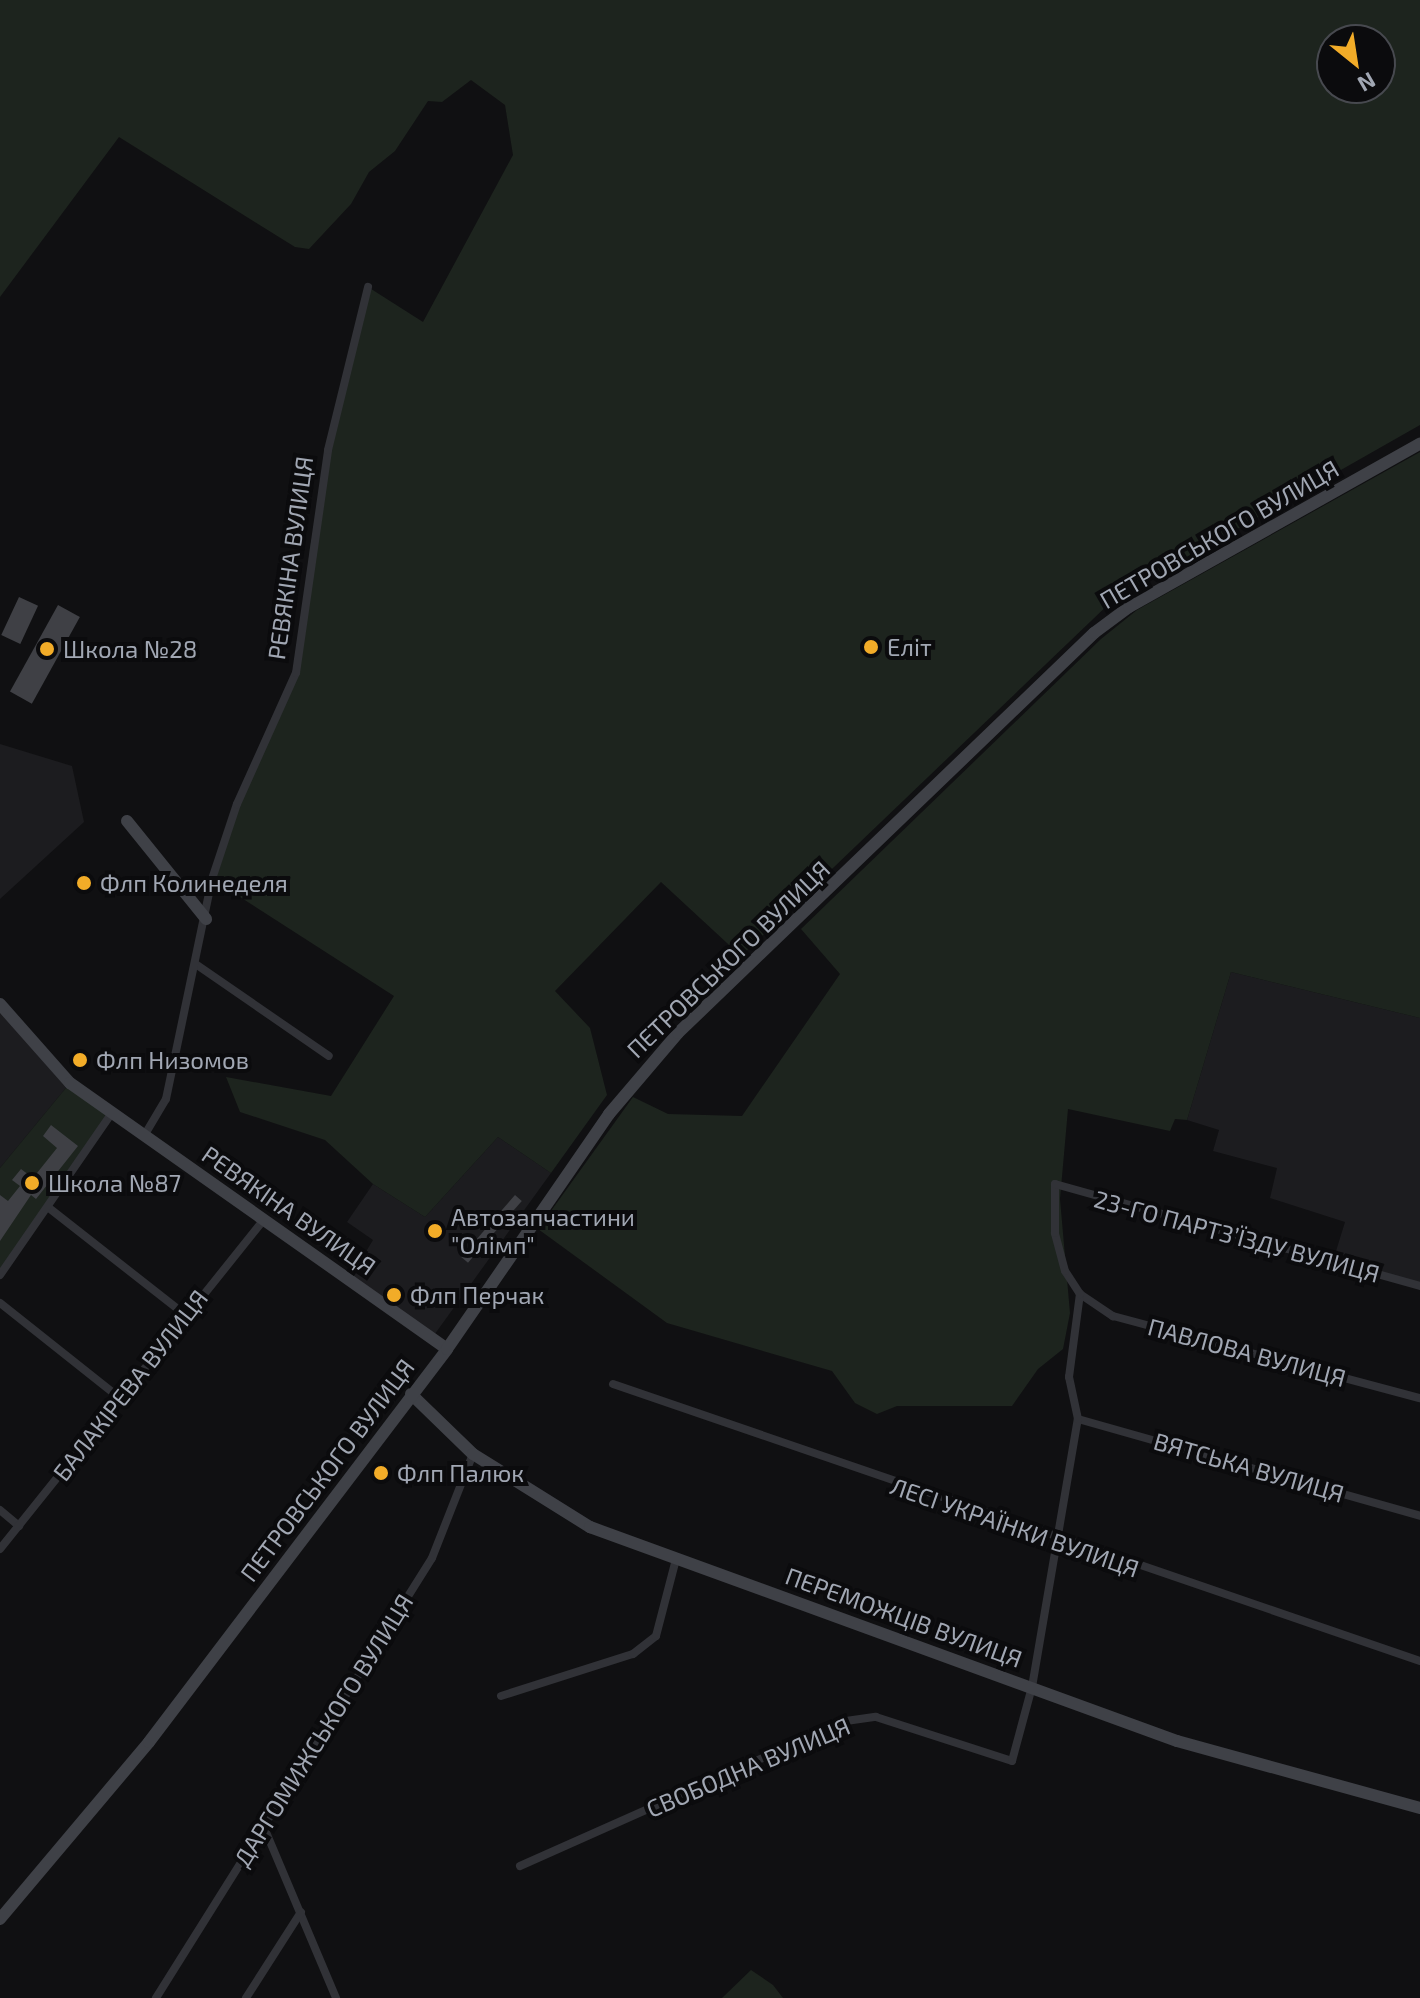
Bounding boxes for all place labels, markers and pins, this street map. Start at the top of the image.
place label: Еліт [887,633,932,661]
place label: Школа №28 [63,635,197,663]
marker: Еліт [862,638,880,656]
marker: Школа №28 [38,640,56,658]
place label: Флп Колинеделя [100,869,288,897]
marker: Флп Колинеделя [75,874,93,892]
place label: Флп Низомов [96,1046,249,1074]
marker: Флп Низомов [71,1051,89,1069]
place label: Школа №87 [48,1169,181,1197]
marker: Школа №87 [23,1174,41,1192]
place label: Автозапчастини "Олімп" [451,1203,635,1259]
marker: Автозапчастини "Олімп" [426,1222,444,1240]
place label: Флп Перчак [410,1281,544,1309]
marker: Флп Перчак [385,1286,403,1304]
place label: Флп Палюк [397,1459,524,1487]
marker: Флп Палюк [372,1464,390,1482]

